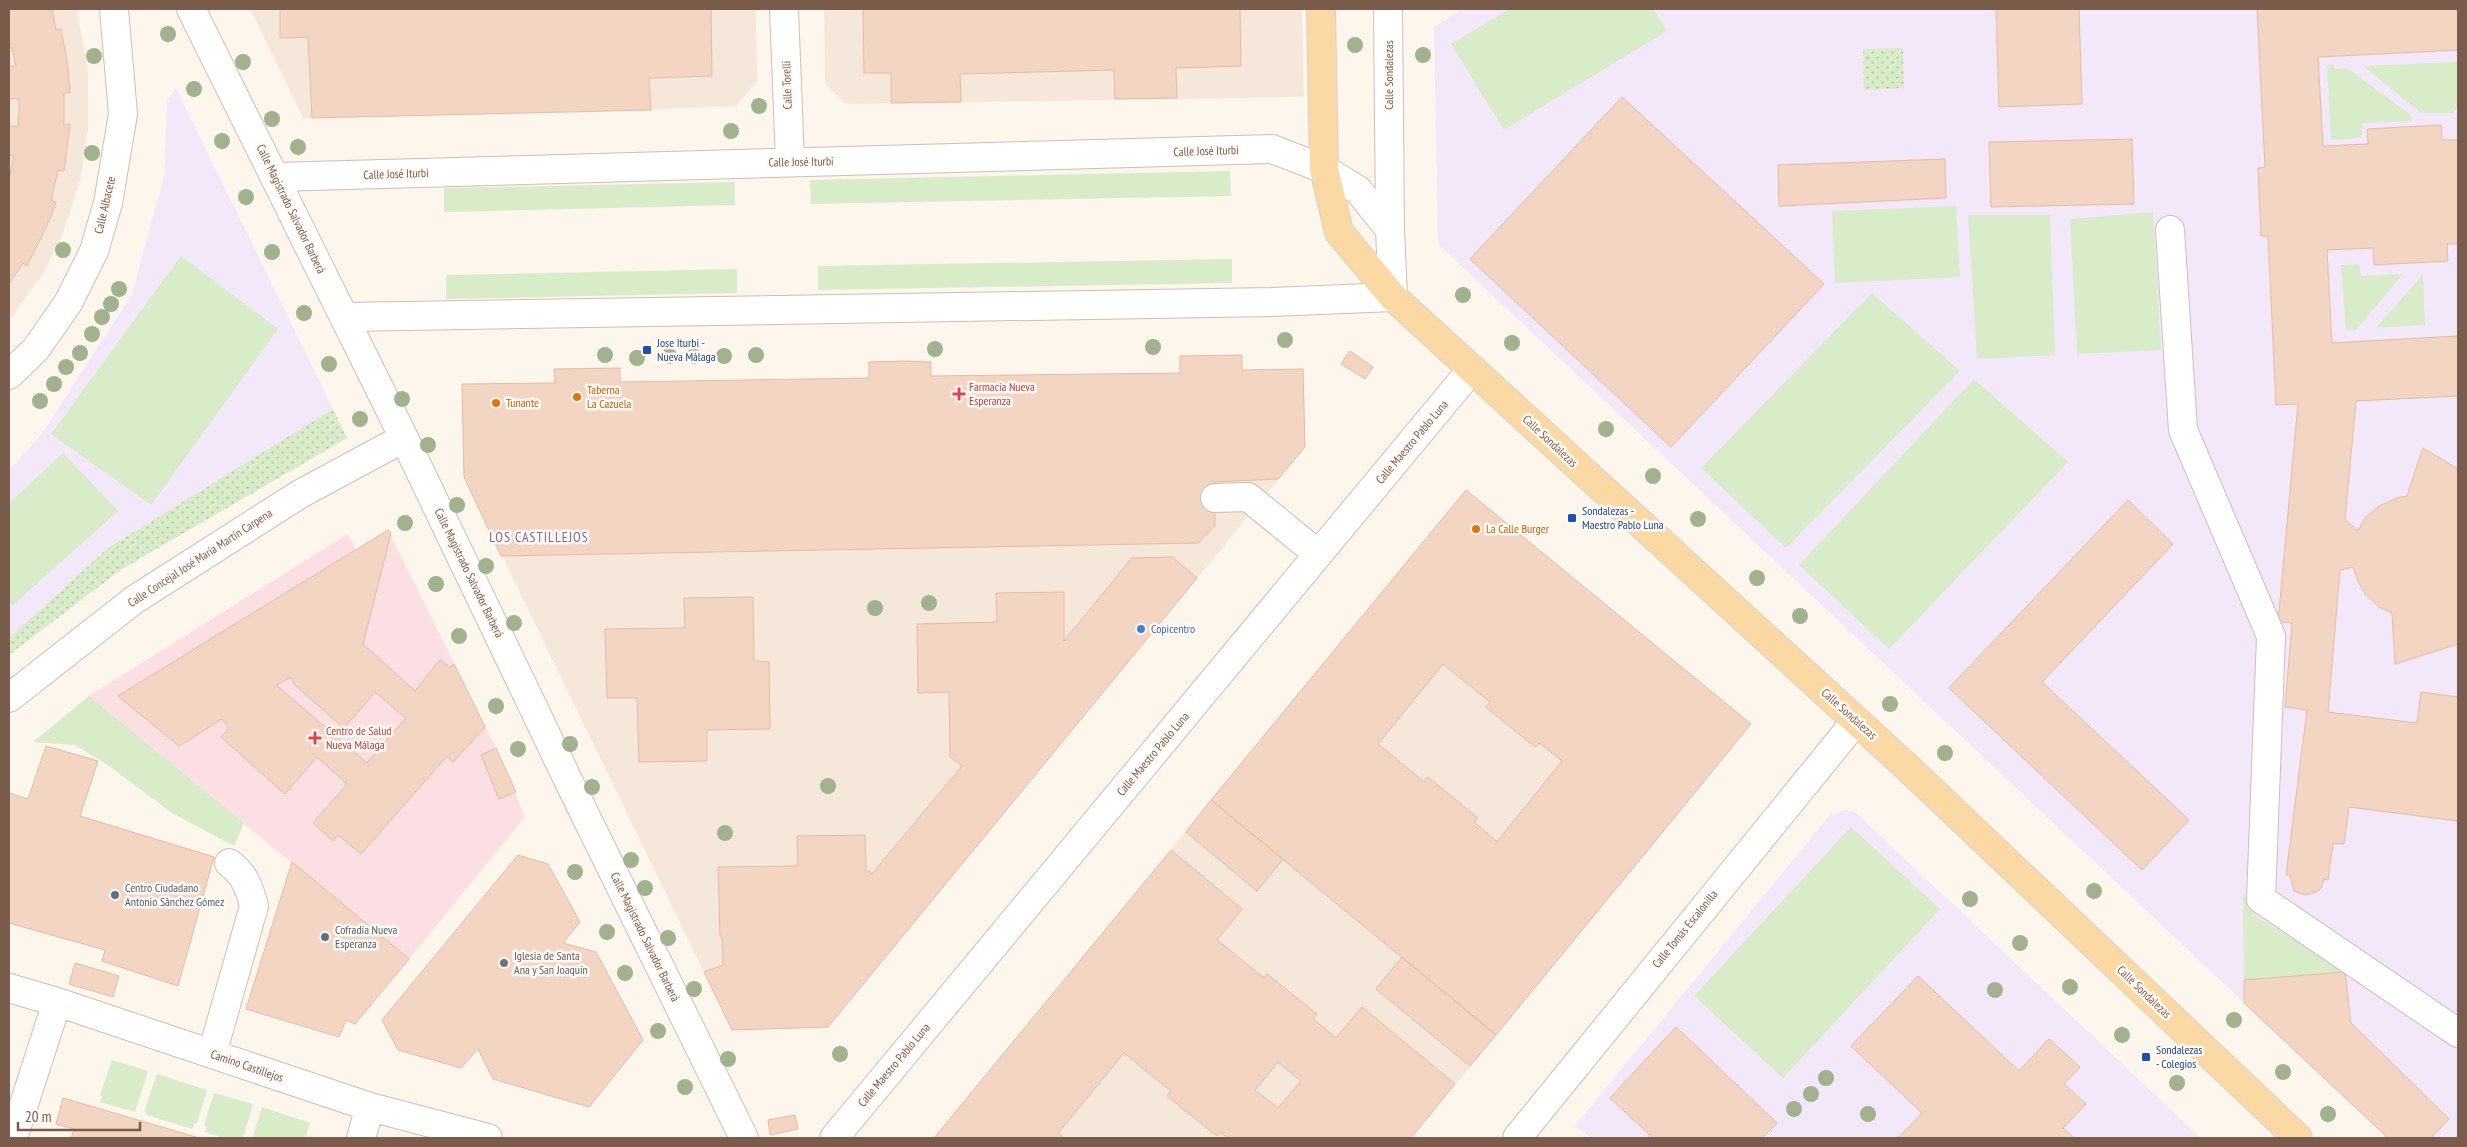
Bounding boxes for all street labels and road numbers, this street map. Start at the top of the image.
street label: Calle Sondalezas [1381,40,1396,110]
street label: Calle Torelli [778,60,795,110]
street label: Calle Magistrado Salvador Barberá [254,142,329,276]
street label: Calle José Iturbi [1173,142,1239,159]
street label: Calle José Iturbi [768,153,834,170]
street label: Calle José Iturbi [363,165,429,182]
street label: Calle Albacete [91,175,118,235]
street label: Calle Maestro Pablo Luna [1372,397,1451,487]
street label: Calle Sondalezas [1520,411,1581,470]
street label: Calle Concejal José María Martín Carpena [125,505,275,610]
street label: Calle Magistrado Salvador Barberá [432,506,507,640]
street label: Calle Sondalezas [1818,685,1880,743]
street label: Calle Maestro Pablo Luna [1113,709,1192,799]
street label: Calle Magistrado Salvador Barberá [608,870,683,1004]
street label: Calle Tomás Escalonilla [1649,887,1721,971]
street label: Calle Sondalezas [2114,962,2175,1021]
street label: Calle Maestro Pablo Luna [854,1020,933,1110]
street label: Camino Castillejos [209,1046,286,1085]

